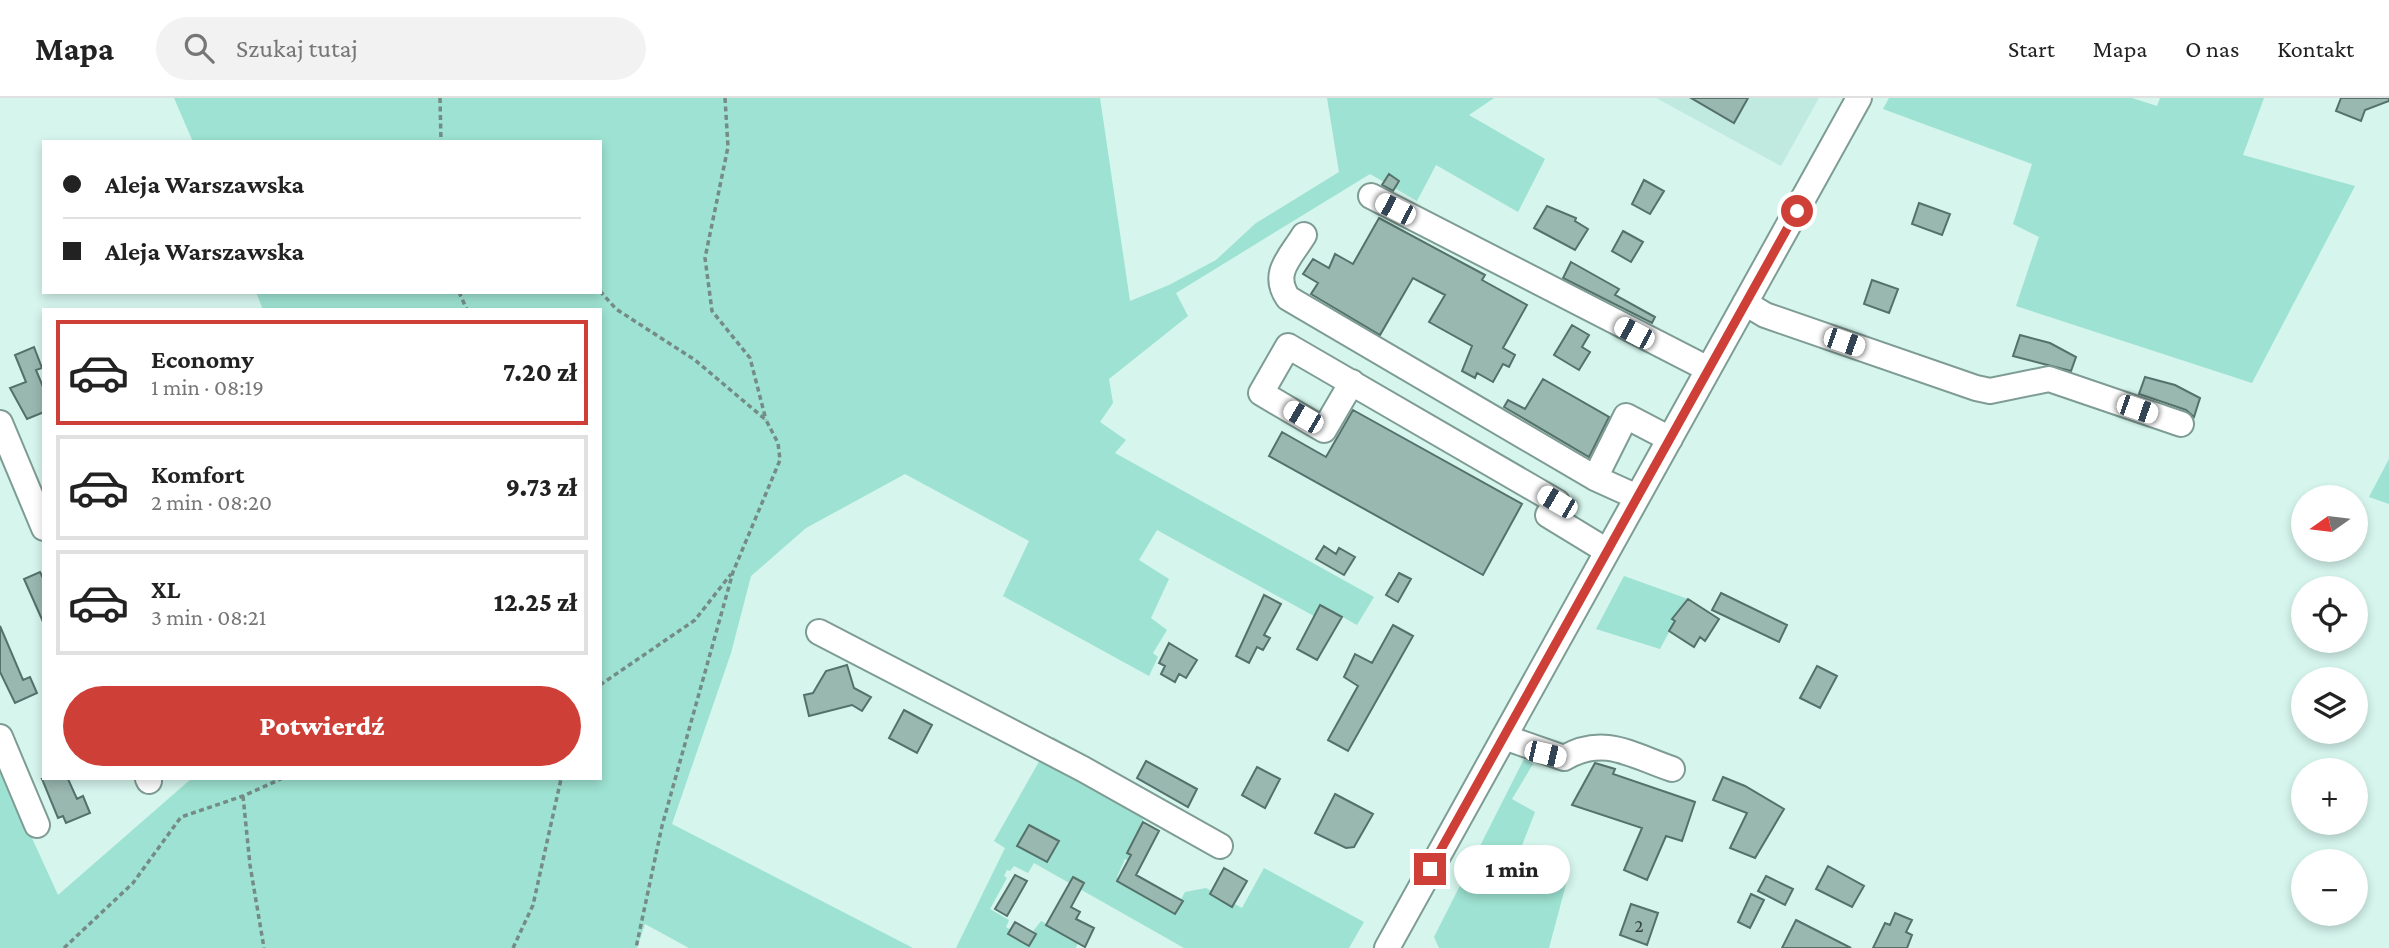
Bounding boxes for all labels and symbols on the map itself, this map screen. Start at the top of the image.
car [1372,190,1419,228]
route start [1781,195,1813,227]
car [1611,314,1658,352]
car [1821,325,1868,359]
car [2114,392,2161,426]
car [1280,397,1327,437]
car [1534,482,1581,522]
north arrow [2291,485,2368,562]
car [1523,739,1568,769]
callout: 1 min [1454,844,1570,894]
route end [1414,853,1446,885]
house number: 2 [1634,915,1644,936]

